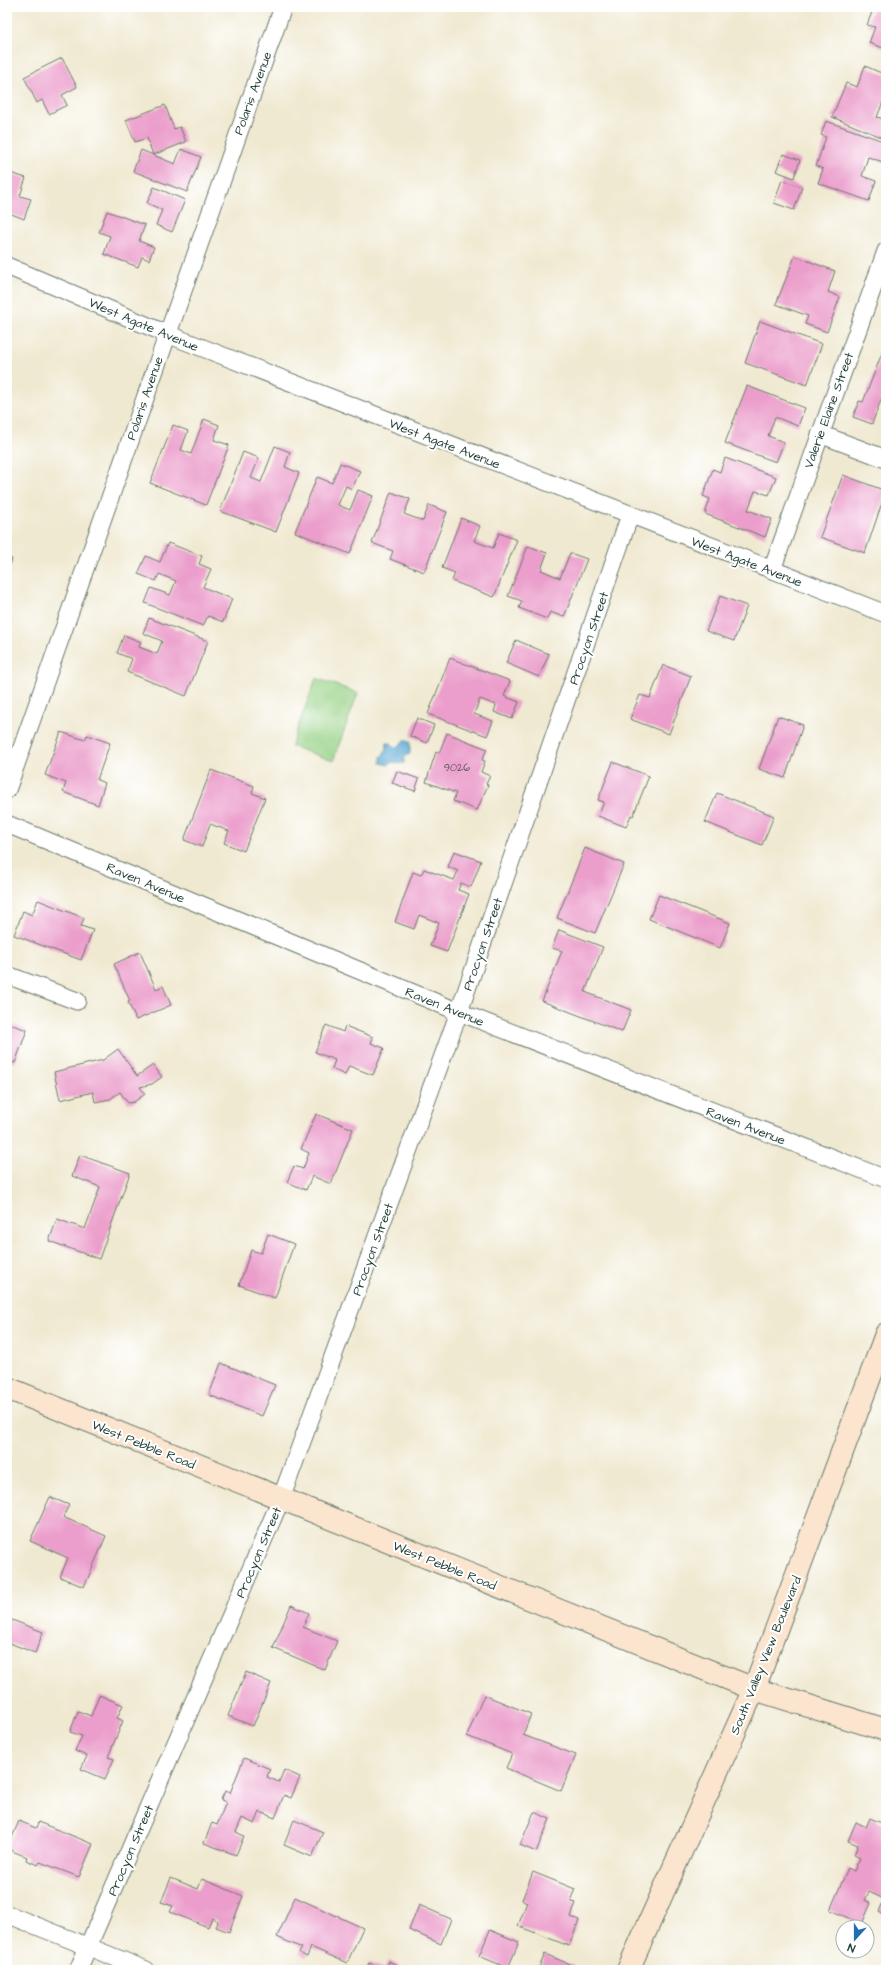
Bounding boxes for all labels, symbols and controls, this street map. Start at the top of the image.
street label: Polaris Avenue [230,49,276,137]
street label: West Agate Avenue [86,294,201,357]
street label: Valerie Elaine Street [800,349,859,471]
street label: Polaris Avenue [122,354,168,443]
street label: West Agate Avenue [386,414,503,474]
street label: West Agate Avenue [688,532,805,592]
street label: Procyon Street [565,589,614,688]
house number: 9026 [444,760,470,775]
street label: Raven Avenue [104,858,188,908]
street label: Procyon Street [459,895,508,994]
street label: Raven Avenue [402,983,487,1031]
street label: Raven Avenue [703,1103,788,1149]
street label: Procyon Street [348,1200,399,1298]
street label: West Pebble Road [89,1416,198,1474]
street label: Procyon Street [232,1503,287,1601]
street label: West Pebble Road [390,1537,499,1595]
street label: South Valley View Boulevard [726,1573,807,1738]
street label: Procyon Street [104,1801,159,1899]
north arrow [835,1919,875,1959]
text: N [846,1940,858,1956]

